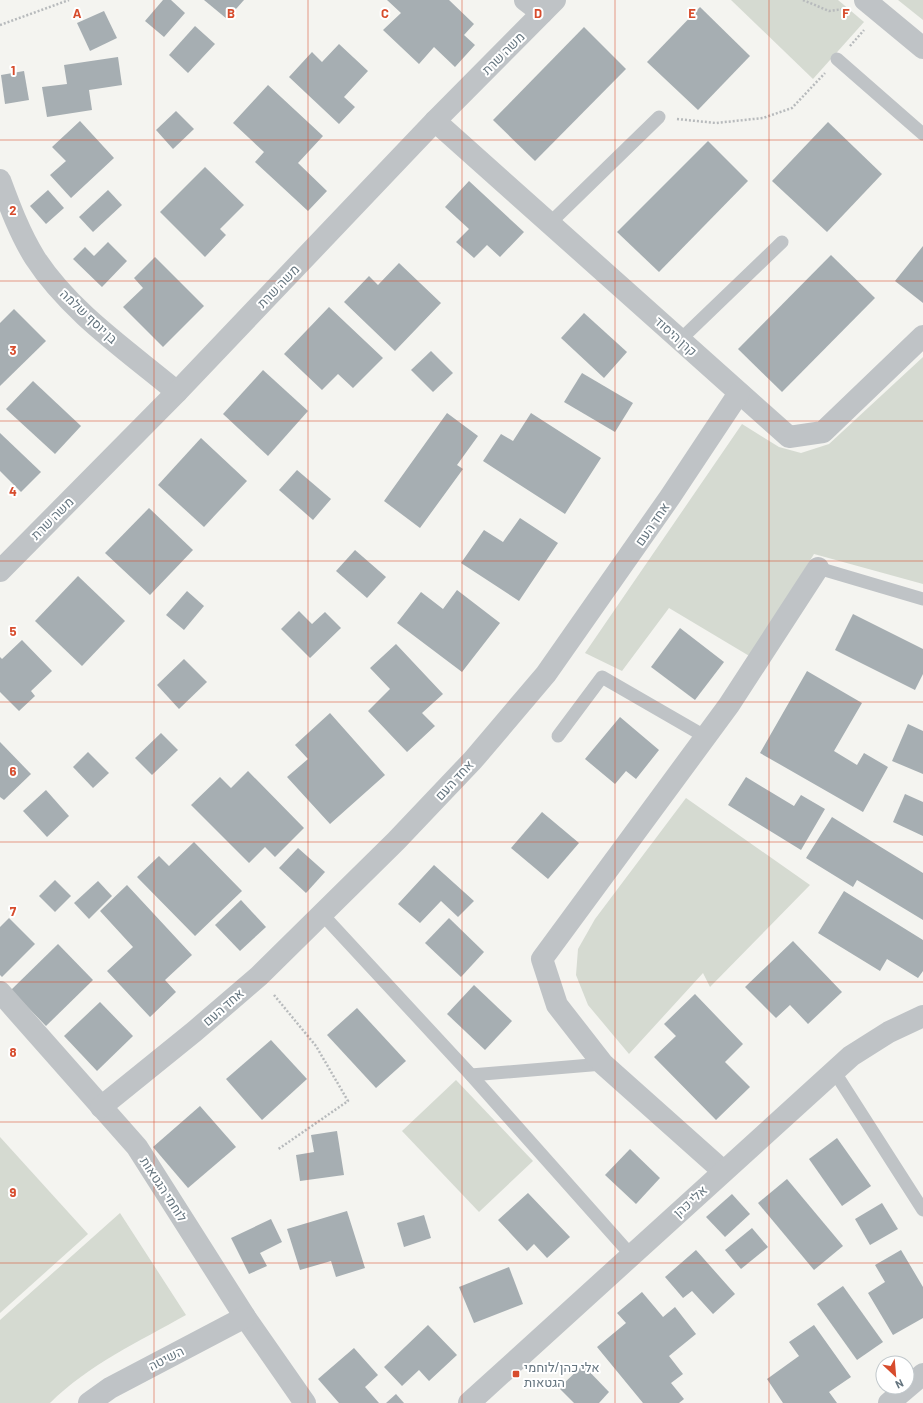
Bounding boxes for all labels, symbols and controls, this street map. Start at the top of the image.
text: A [73,5,82,21]
text: B [227,5,235,21]
text: C [381,5,389,21]
text: D [534,5,542,21]
text: E [688,5,696,21]
text: F [842,5,850,21]
street label: משה שרת [478,28,528,78]
text: 1 [11,62,15,78]
text: 2 [9,202,17,218]
street label: משה שרת [254,261,302,311]
street label: בן יוסף שלמה [57,285,121,347]
street label: קרן היסוד [652,313,700,359]
text: 3 [9,342,17,358]
text: 4 [9,483,17,499]
street label: משה שרת [27,493,77,543]
street label: אחד העם [631,499,673,549]
text: 5 [9,623,17,639]
street label: אחד העם [431,757,477,803]
text: 6 [10,763,17,779]
text: 7 [10,903,17,919]
street label: אחד העם [199,985,247,1029]
text: 8 [9,1044,17,1060]
street label: לוחמי הגטאות [137,1154,191,1225]
street label: אלי כהן [670,1182,710,1220]
text: 9 [10,1184,17,1200]
street label: השיטה [146,1342,186,1374]
north arrow [875,1355,915,1395]
place label: אלי כהן/לוחמי הגטאות [524,1359,600,1390]
marker: אלי כהן/לוחמי הגטאות [511,1369,521,1379]
text: N [893,1377,906,1392]

